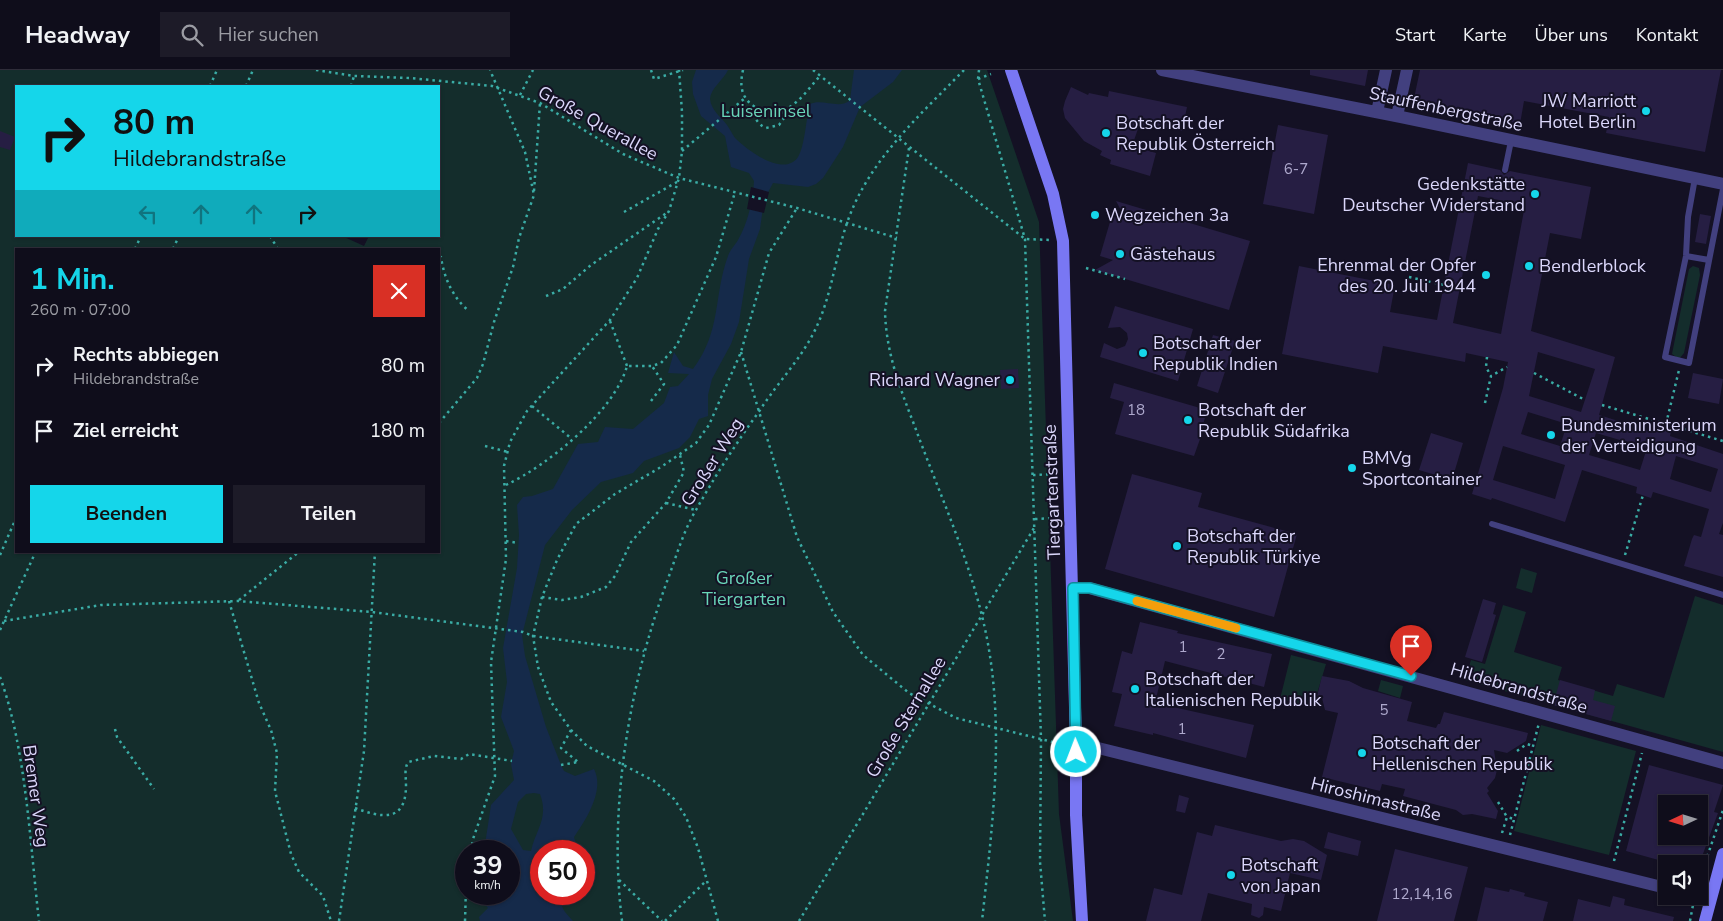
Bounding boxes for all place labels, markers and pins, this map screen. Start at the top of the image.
place label: JW Marriott Hotel Berlin [1539,89,1637,134]
marker: JW Marriott Hotel Berlin [1640,105,1652,117]
place label: Botschaft der Republik Österreich [1116,111,1275,156]
marker: Botschaft der Republik Österreich [1100,127,1112,139]
place label: Gedenkstätte Deutscher Widerstand [1342,172,1525,217]
marker: Gedenkstätte Deutscher Widerstand [1529,188,1541,200]
place label: Wegzeichen 3a [1105,203,1229,227]
marker: Wegzeichen 3a [1089,209,1101,221]
place label: Gästehaus [1130,242,1215,266]
marker: Gästehaus [1114,248,1126,260]
place label: Ehrenmal der Opfer des 20. Juli 1944 [1317,253,1477,298]
place label: Bendlerblock [1539,254,1647,278]
marker: Bendlerblock [1523,260,1535,272]
marker: Ehrenmal der Opfer des 20. Juli 1944 [1480,269,1492,281]
place label: Botschaft der Republik Indien [1153,331,1278,376]
marker: Botschaft der Republik Indien [1137,347,1149,359]
place label: Richard Wagner [869,368,1001,392]
marker: Richard Wagner [1004,374,1016,386]
place label: Botschaft der Republik Südafrika [1198,398,1350,443]
place label: Bundesministerium der Verteidigung [1561,413,1717,458]
marker: Botschaft der Republik Südafrika [1182,414,1194,426]
marker: Bundesministerium der Verteidigung [1545,429,1557,441]
place label: BMVg Sportcontainer [1362,446,1482,491]
marker: BMVg Sportcontainer [1346,462,1358,474]
place label: Botschaft der Republik Türkiye [1187,524,1321,569]
marker: Botschaft der Republik Türkiye [1171,540,1183,552]
pin [1390,625,1432,676]
place label: Botschaft der Italienischen Republik [1145,667,1323,712]
marker: Botschaft der Italienischen Republik [1129,683,1141,695]
place label: Botschaft der Hellenischen Republik [1372,731,1553,776]
marker: Botschaft der Hellenischen Republik [1356,747,1368,759]
place label: Botschaft von Japan [1241,853,1321,898]
marker: Botschaft von Japan [1225,869,1237,881]

